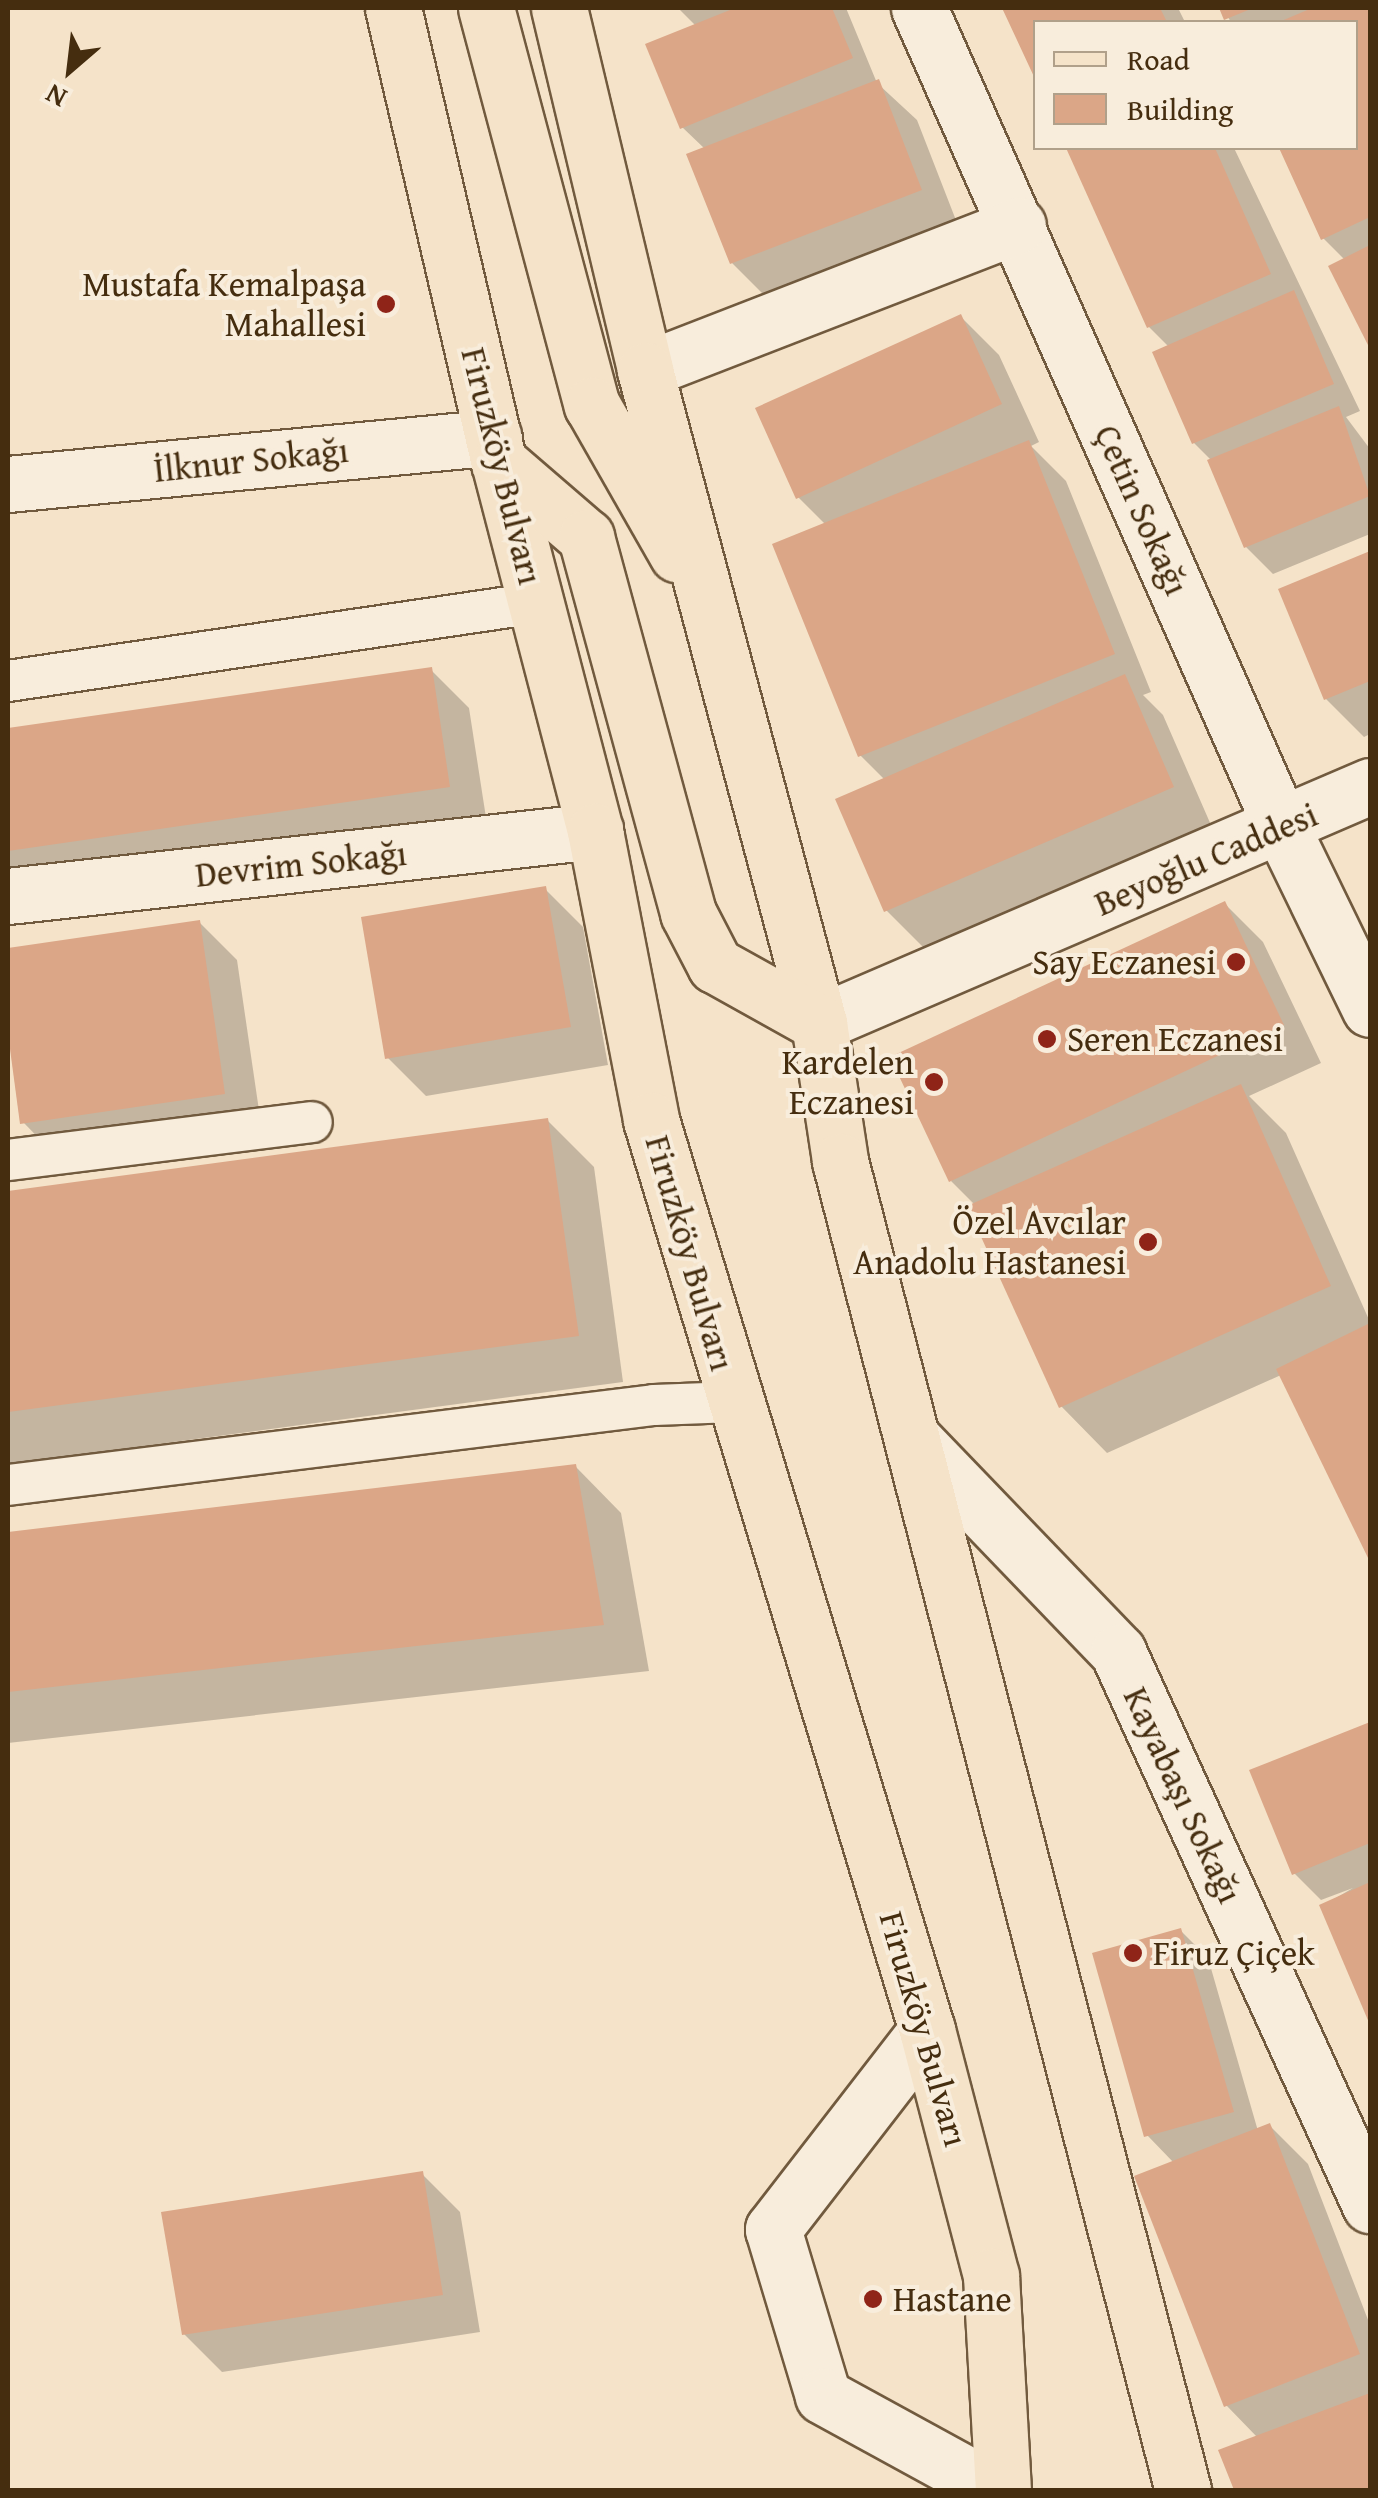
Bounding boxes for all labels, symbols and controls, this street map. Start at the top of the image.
north arrow [20,20,120,120]
legend [1033,20,1358,150]
text: Road [1127,37,1190,81]
text: N [38,74,74,119]
text: Building [1127,87,1233,131]
place label: Mustafa Kemalpaşa Mahallesi [82,263,366,345]
marker: Mustafa Kemalpaşa Mahallesi [375,293,397,315]
street label: Firuzköy Bulvarı [452,343,552,589]
street label: Çetin Sokağı [1086,419,1198,601]
street label: İlknur Sokağı [152,429,350,491]
street label: Beyoğlu Caddesi [1088,793,1324,925]
street label: Devrim Sokağı [193,832,409,896]
place label: Say Eczanesi [1032,941,1216,983]
marker: Say Eczanesi [1225,951,1247,973]
place label: Seren Eczanesi [1067,1018,1283,1060]
marker: Seren Eczanesi [1036,1028,1058,1050]
place label: Kardelen Eczanesi [782,1041,914,1123]
marker: Kardelen Eczanesi [923,1071,945,1093]
street label: Firuzköy Bulvarı [636,1131,744,1375]
place label: Özel Avcılar Anadolu Hastanesi [853,1201,1126,1283]
marker: Özel Avcılar Anadolu Hastanesi [1135,1229,1161,1255]
street label: Kayabaşı Sokağı [1115,1680,1251,1910]
street label: Firuzköy Bulvarı [870,1907,978,2151]
place label: Firuz Çiçek [1153,1932,1315,1974]
marker: Firuz Çiçek [1122,1942,1144,1964]
place label: Hastane [893,2278,1012,2320]
marker: Hastane [862,2288,884,2310]

